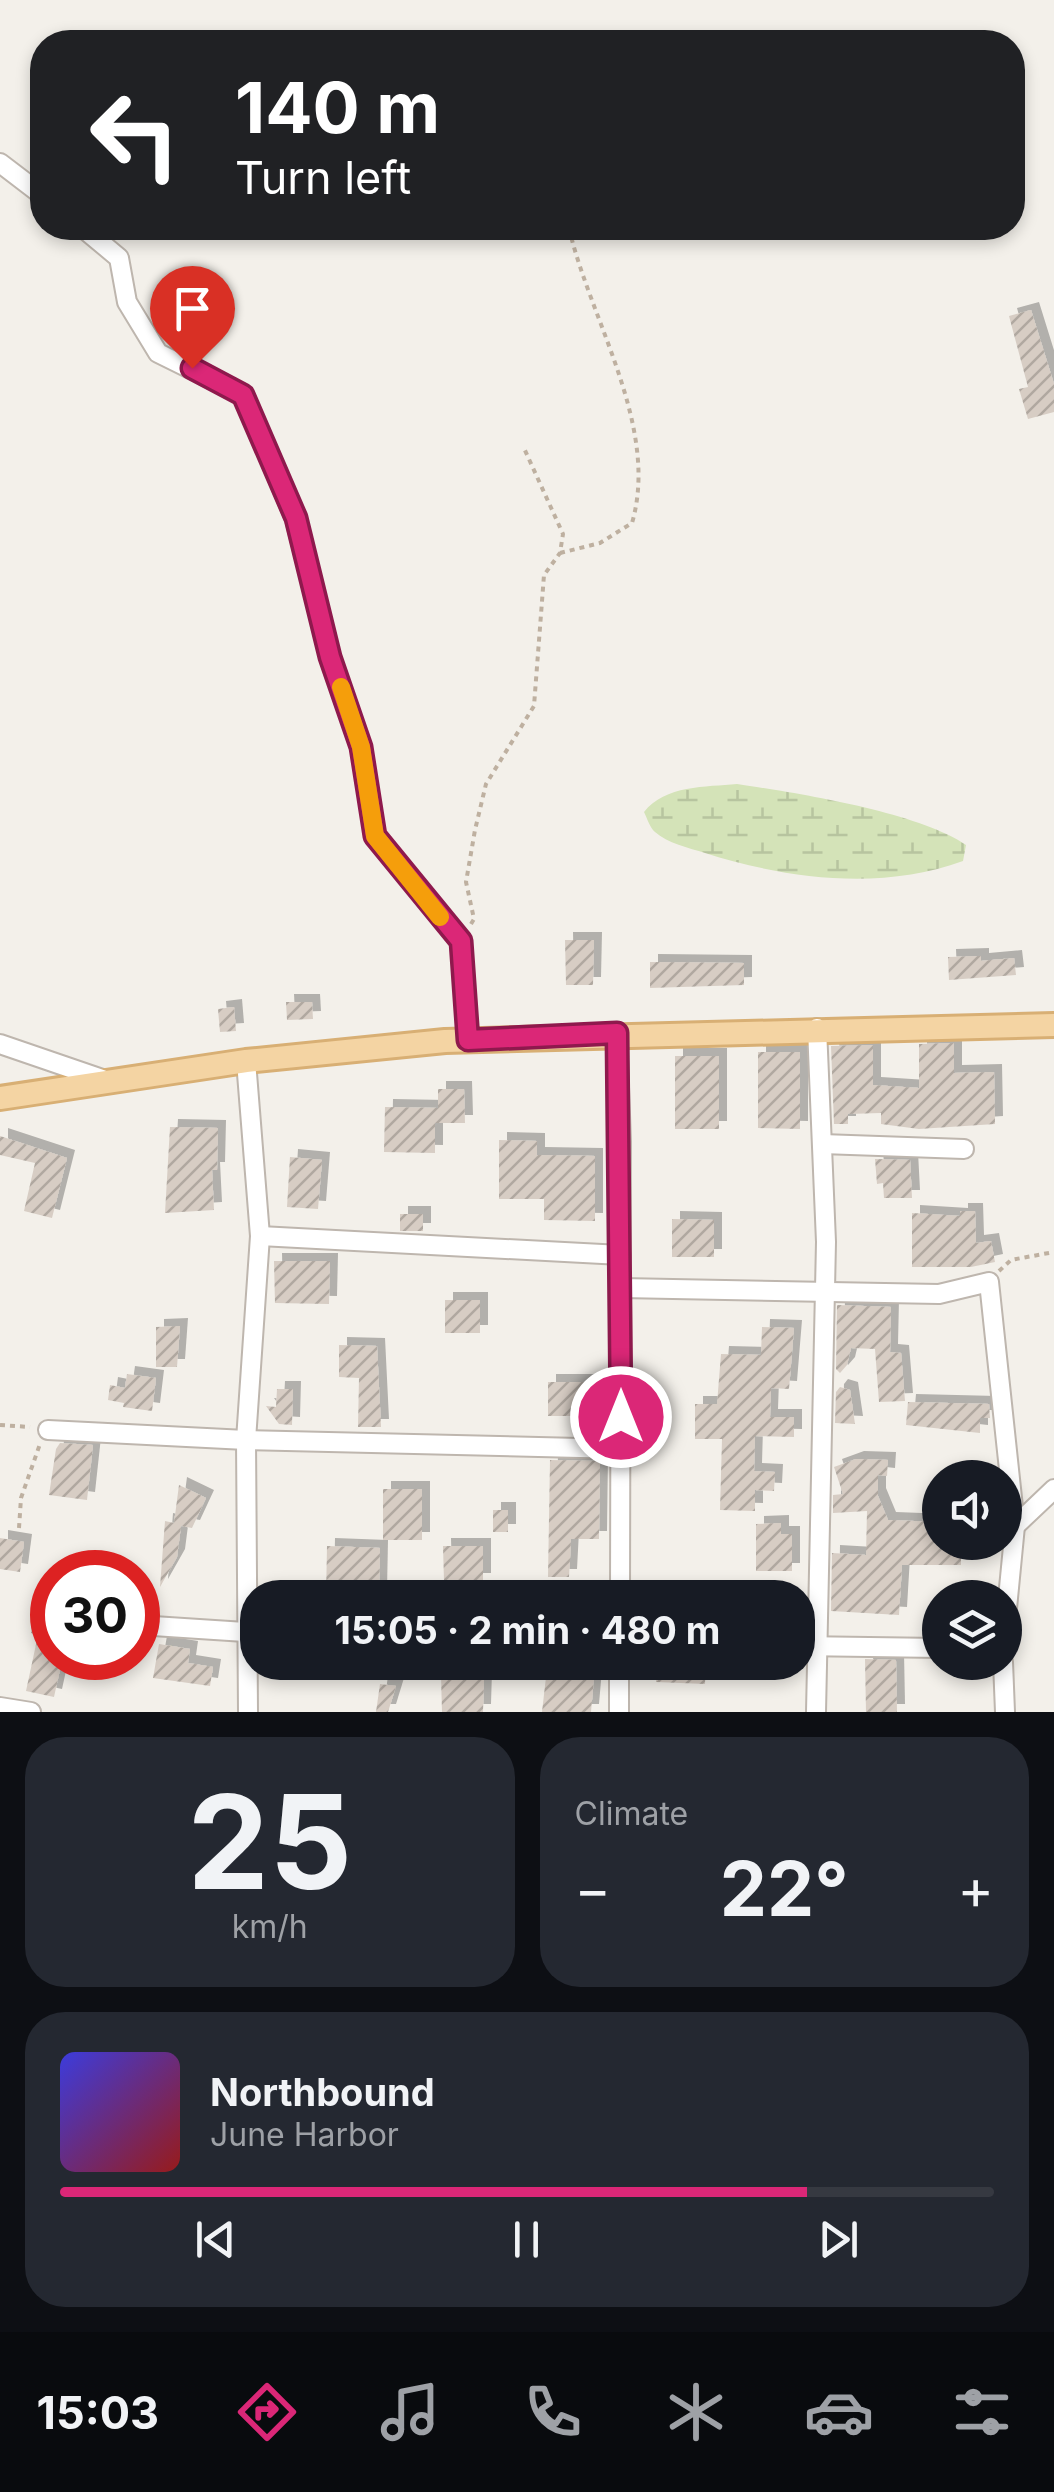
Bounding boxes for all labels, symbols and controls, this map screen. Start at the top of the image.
text: 140 m [235,65,440,150]
icon: left [70,70,200,200]
text: Turn left [235,150,411,205]
pin [150,266,235,369]
icon: arrive [165,281,220,336]
position arrow [569,1365,673,1469]
map controls [922,1460,1022,1680]
button: sound [922,1460,1022,1560]
speed limit sign: 30 [30,1550,160,1680]
button: layers [922,1580,1022,1680]
text: 15:05 · 2 min · 480 m [335,1607,720,1653]
text: 25 [187,1763,352,1920]
text: Climate [575,1794,688,1833]
text: 22° [720,1843,849,1934]
text: − [575,1856,611,1922]
text: + [958,1856,994,1922]
text: km/h [232,1907,308,1946]
text: Northbound [210,2069,435,2115]
text: June Harbor [210,2115,399,2154]
icon: previous [188,2212,243,2267]
icon: pause [499,2212,554,2267]
icon: next [811,2212,866,2267]
icon: directions [232,2377,302,2447]
icon: music [375,2377,445,2447]
icon: phone [518,2377,588,2447]
icon: climate [661,2377,731,2447]
icon: car [804,2377,874,2447]
icon: filters [947,2377,1017,2447]
text: 15:03 [37,2385,159,2440]

